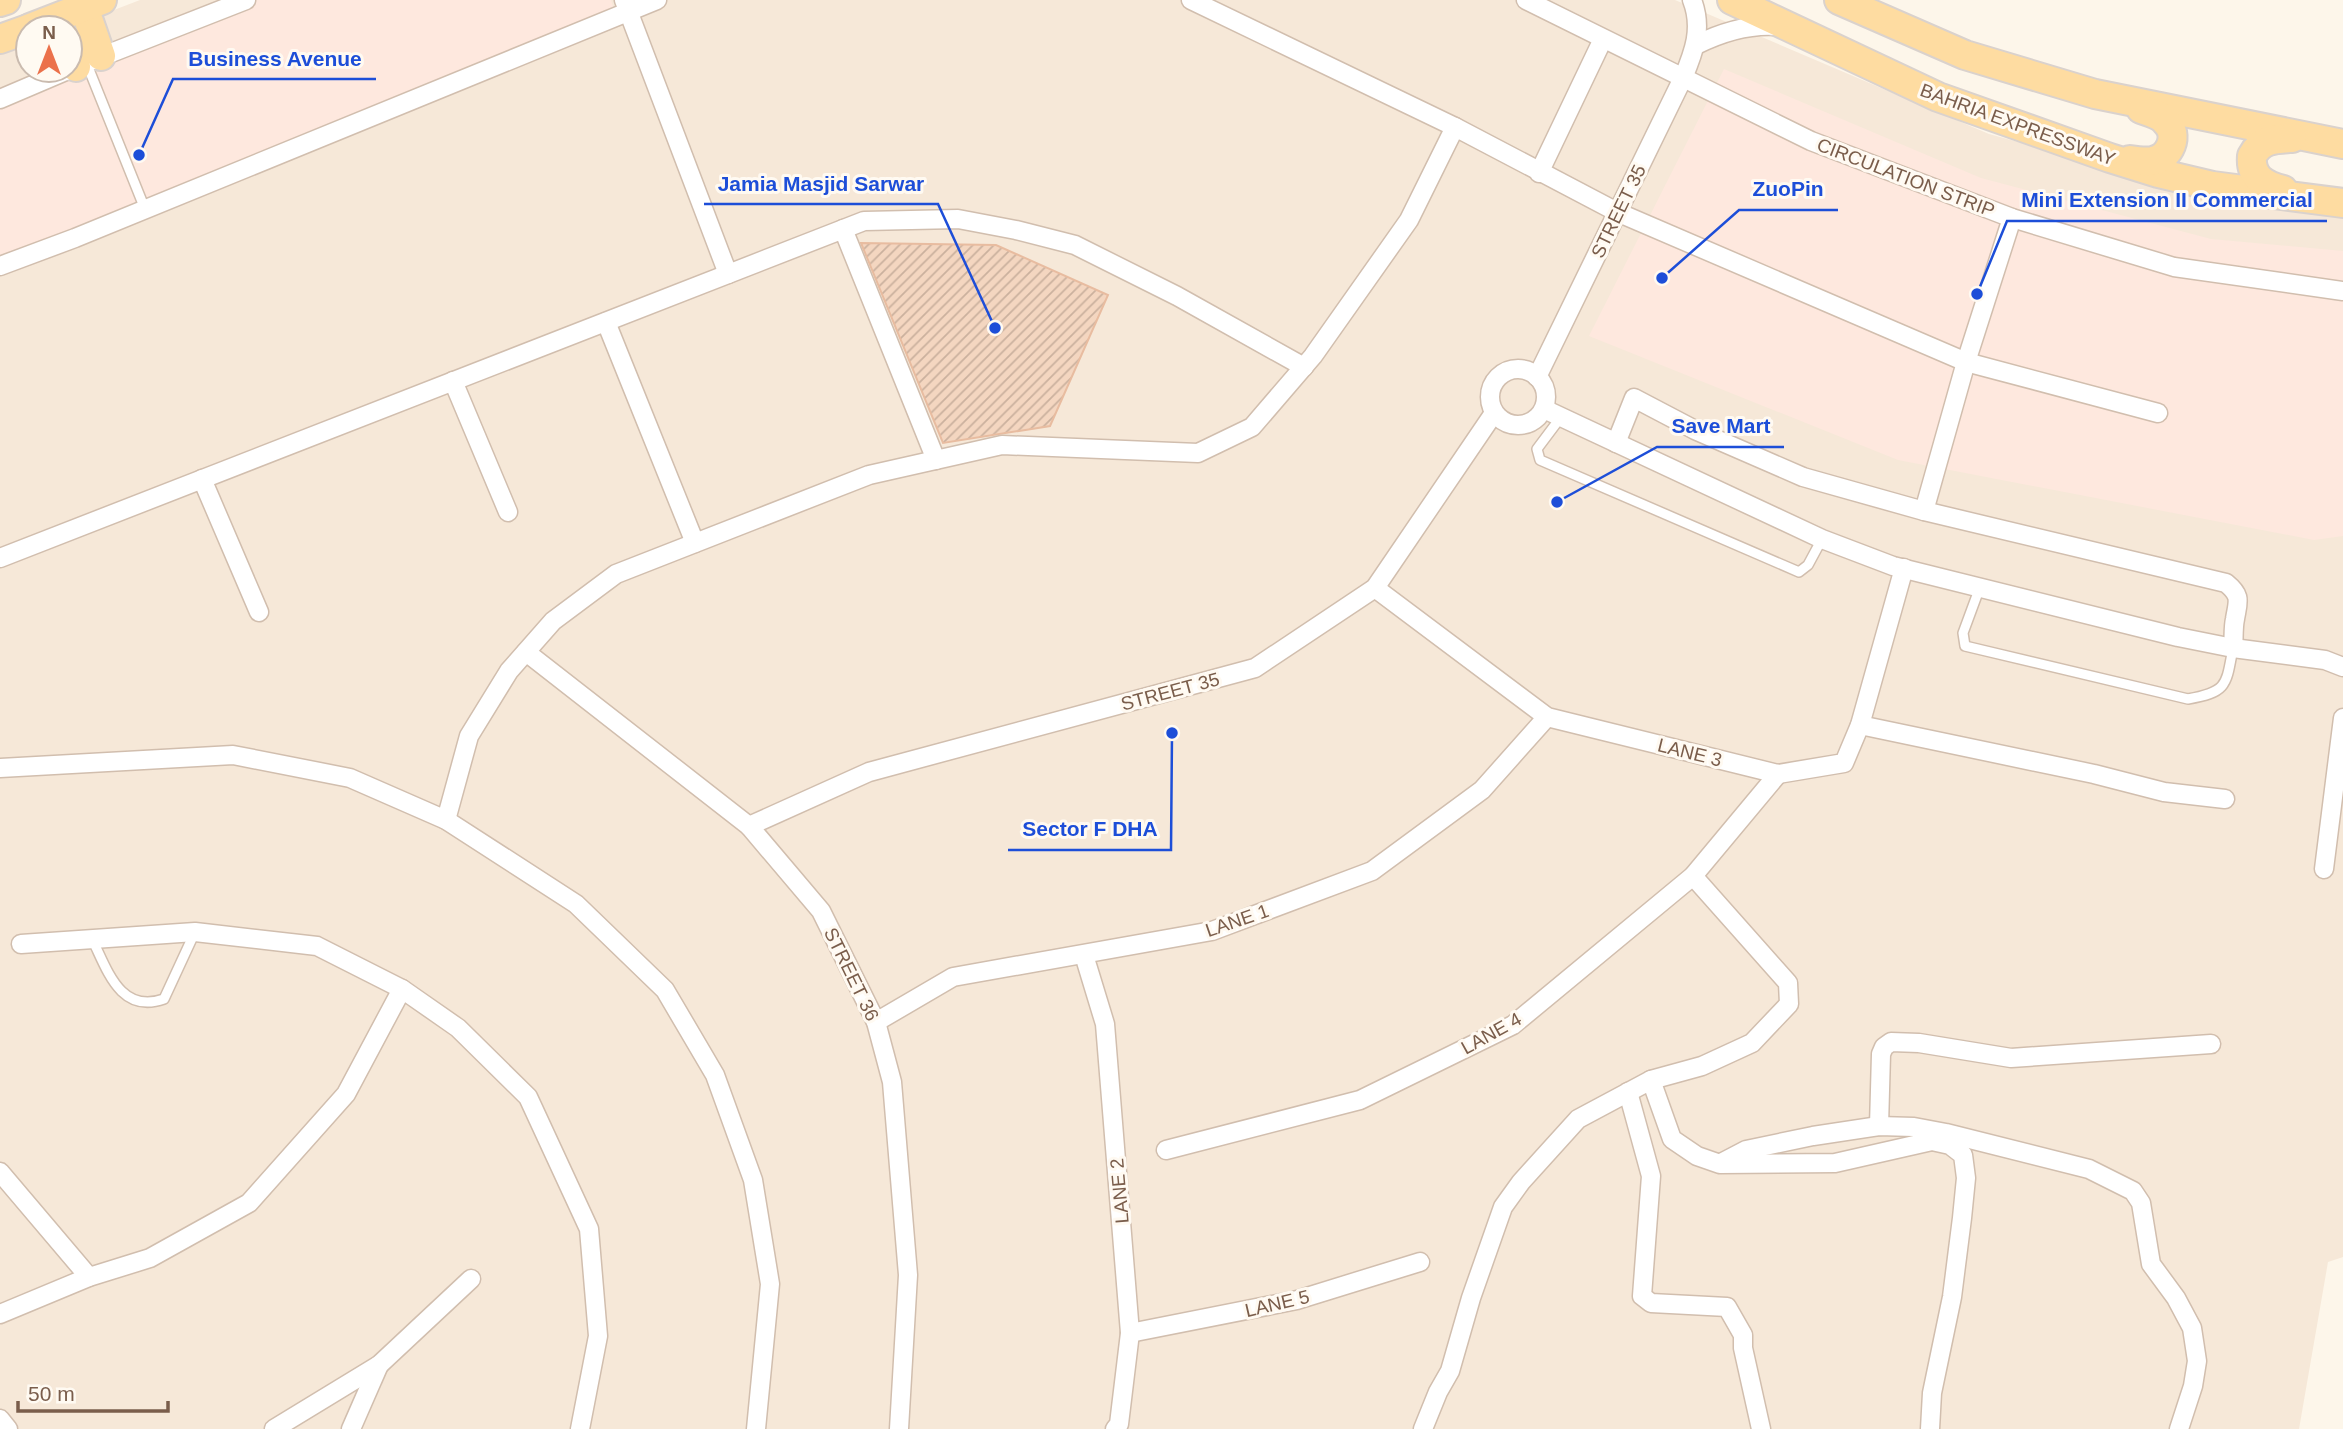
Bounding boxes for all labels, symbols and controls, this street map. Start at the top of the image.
north arrow [14,14,84,84]
text: N [42,22,56,43]
callout: Business Avenue [173,37,376,79]
text: Business Avenue [188,47,362,70]
street label: BAHRIA EXPRESSWAY [1917,79,2118,170]
street label: CIRCULATION STRIP [1814,134,1998,221]
street label: STREET 35 [1587,161,1650,261]
callout: Jamia Masjid Sarwar [704,162,938,204]
callout: ZuoPin [1739,168,1838,210]
text: Jamia Masjid Sarwar [718,172,924,195]
text: ZuoPin [1752,177,1824,200]
callout: Mini Extension II Commercial [2007,179,2327,221]
text: Mini Extension II Commercial [2021,188,2313,211]
callout: Save Mart [1657,405,1784,447]
text: Save Mart [1671,414,1771,437]
street label: STREET 35 [1119,668,1222,715]
street label: LANE 3 [1656,734,1724,771]
callout: Sector F DHA [1008,808,1171,850]
text: Sector F DHA [1022,817,1158,840]
street label: LANE 1 [1203,900,1272,941]
street label: STREET 36 [820,924,883,1024]
street label: LANE 4 [1458,1008,1525,1058]
street label: LANE 2 [1106,1157,1133,1224]
street label: LANE 5 [1243,1286,1311,1321]
scale bar [18,1370,168,1414]
text: 50 m [28,1382,75,1405]

